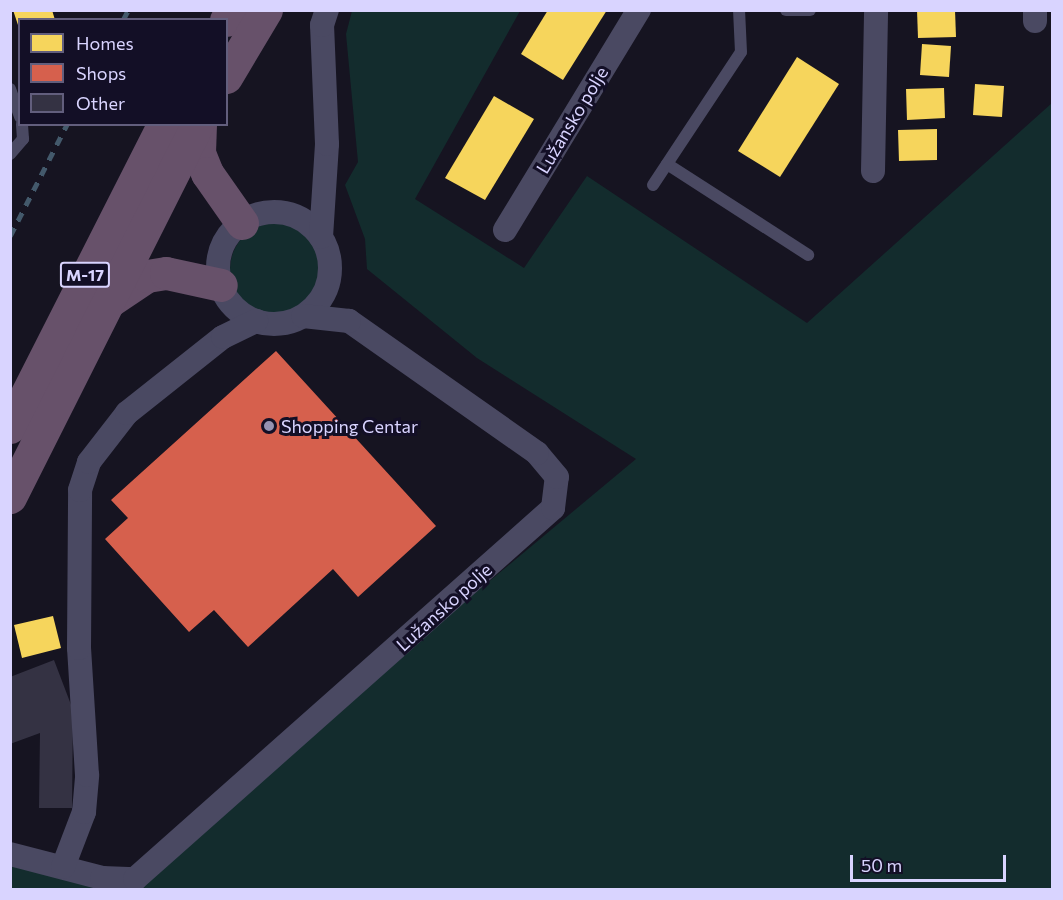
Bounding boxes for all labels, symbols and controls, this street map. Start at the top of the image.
legend [18,18,228,126]
text: Homes [76,32,134,54]
text: Shops [76,62,126,84]
street label: Lužansko polje [532,63,612,177]
text: Other [76,92,125,114]
road number: M-17 [60,262,110,288]
place label: Shopping Centar [281,415,418,437]
marker: Shopping Centar [262,419,276,433]
street label: Lužansko polje [392,559,496,655]
scale bar [853,843,1009,881]
text: 50 m [861,854,902,876]

